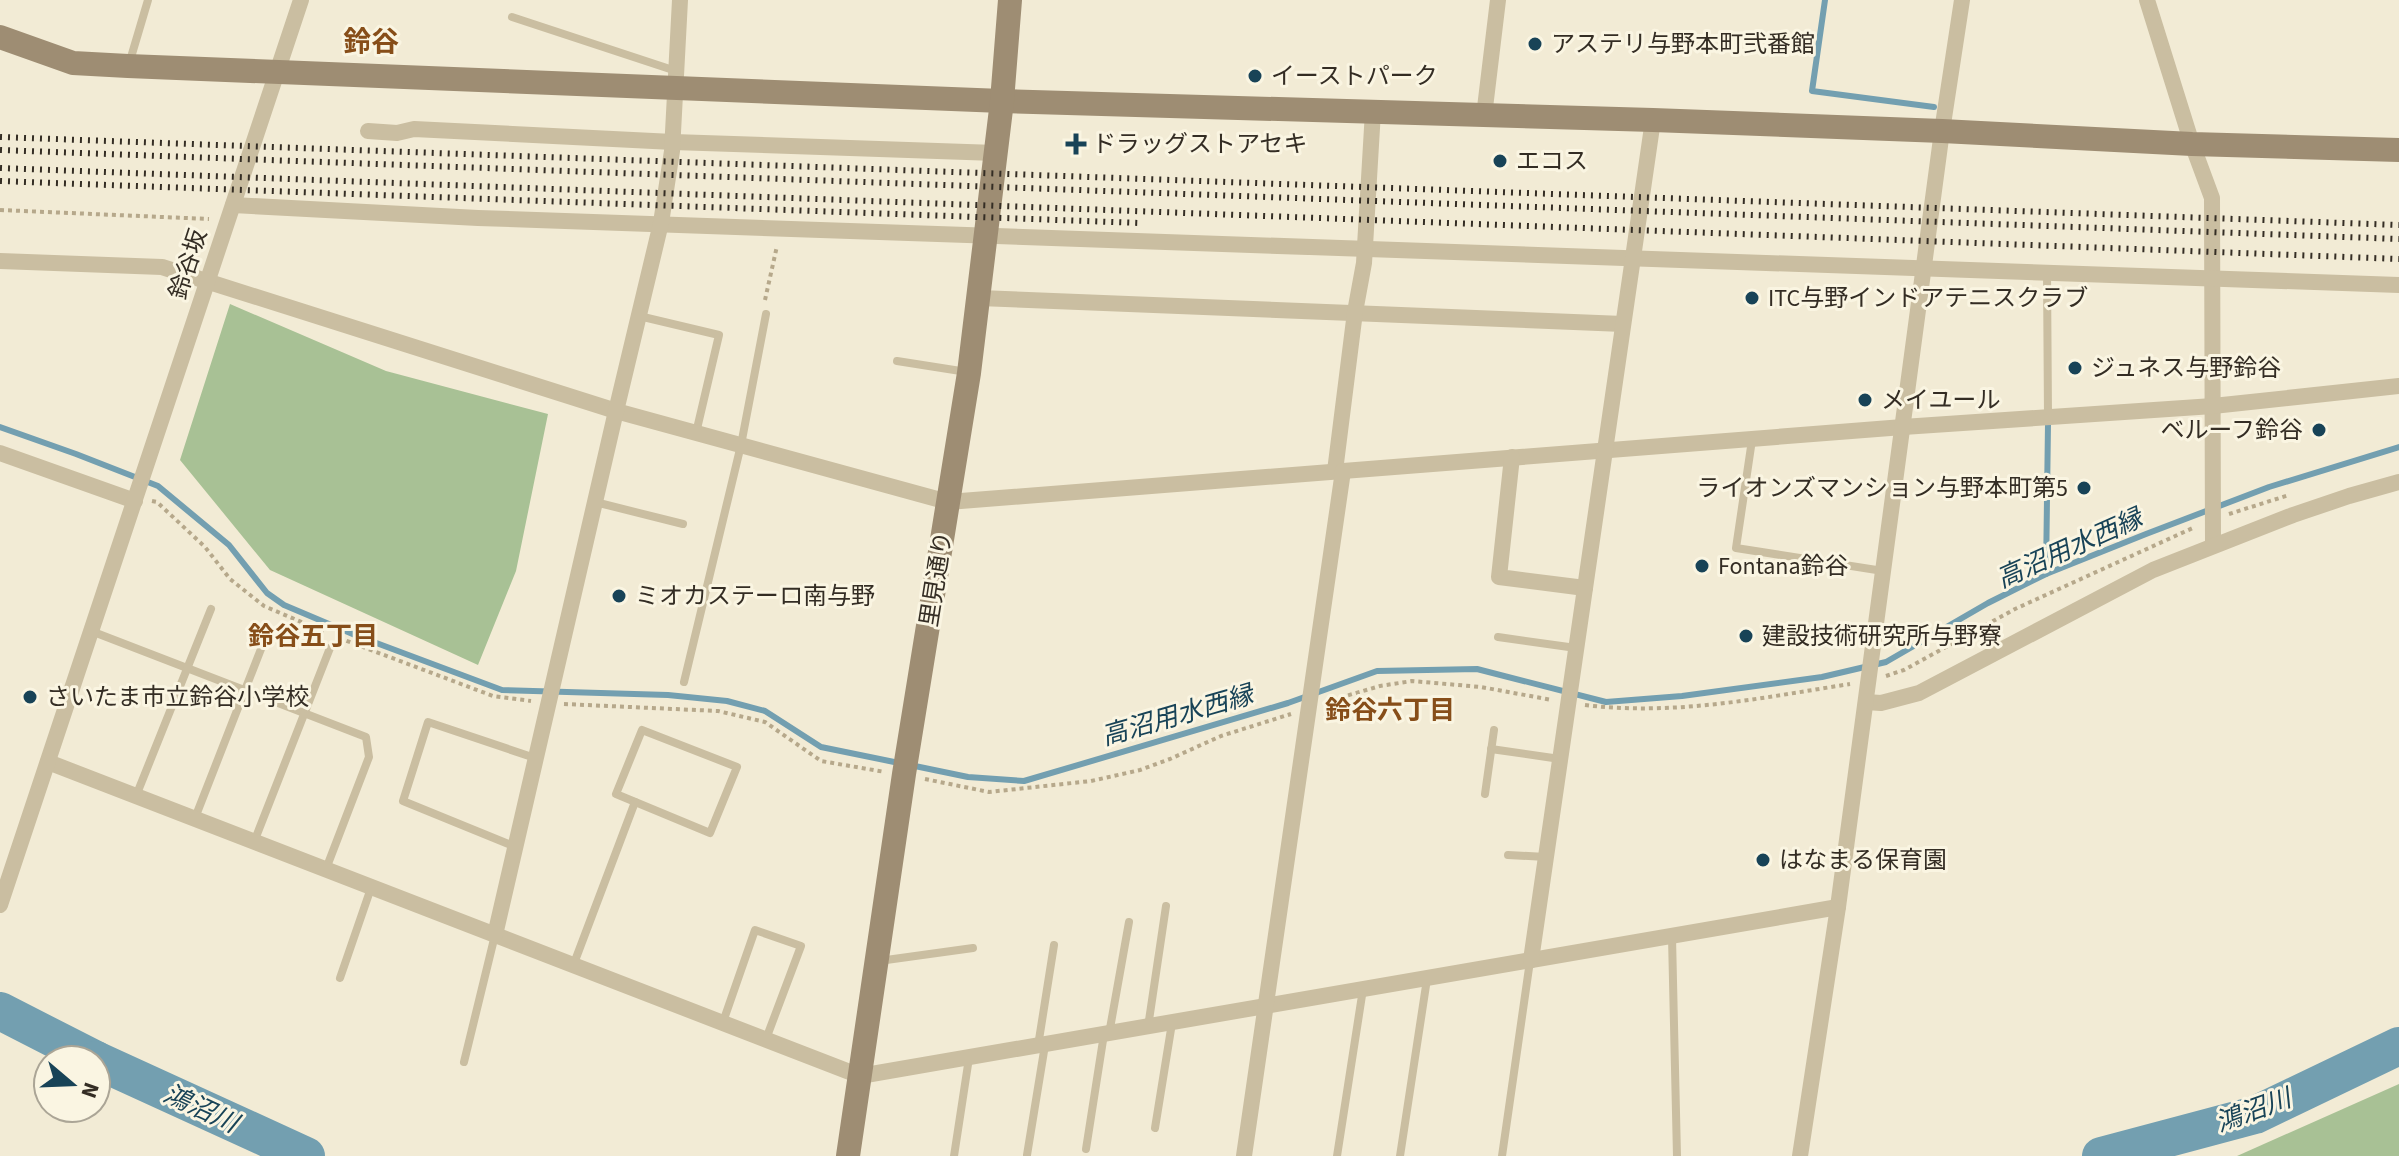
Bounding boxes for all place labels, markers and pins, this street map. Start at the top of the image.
place label: アステリ与野本町弐番館 [1551,27,1815,62]
marker: アステリ与野本町弐番館 [1526,35,1544,53]
place label: イーストパーク [1271,59,1438,94]
marker: イーストパーク [1246,67,1264,85]
place label: ドラッグストアセキ [1092,127,1308,162]
marker: ドラッグストアセキ [1067,135,1085,153]
place label: エコス [1516,144,1588,179]
marker: エコス [1491,152,1509,170]
place label: ITC与野インドアテニスクラブ [1768,281,2088,316]
marker: ITC与野インドアテニスクラブ [1743,289,1761,307]
place label: ジュネス与野鈴谷 [2091,351,2281,386]
marker: ジュネス与野鈴谷 [2066,359,2084,377]
place label: メイユール [1881,383,2001,418]
marker: メイユール [1856,391,1874,409]
place label: ベルーフ鈴谷 [2160,413,2303,448]
marker: ベルーフ鈴谷 [2310,421,2328,439]
place label: ライオンズマンション与野本町第5 [1697,471,2068,506]
marker: ライオンズマンション与野本町第5 [2075,479,2093,497]
place label: Fontana鈴谷 [1718,549,1849,584]
marker: Fontana鈴谷 [1693,557,1711,575]
place label: ミオカステーロ南与野 [635,579,875,614]
marker: ミオカステーロ南与野 [610,587,628,605]
place label: 建設技術研究所与野寮 [1762,619,2002,654]
marker: 建設技術研究所与野寮 [1737,627,1755,645]
place label: さいたま市立鈴谷小学校 [46,680,309,715]
marker: さいたま市立鈴谷小学校 [21,688,39,706]
place label: はなまる保育園 [1779,843,1947,878]
marker: はなまる保育園 [1754,851,1772,869]

